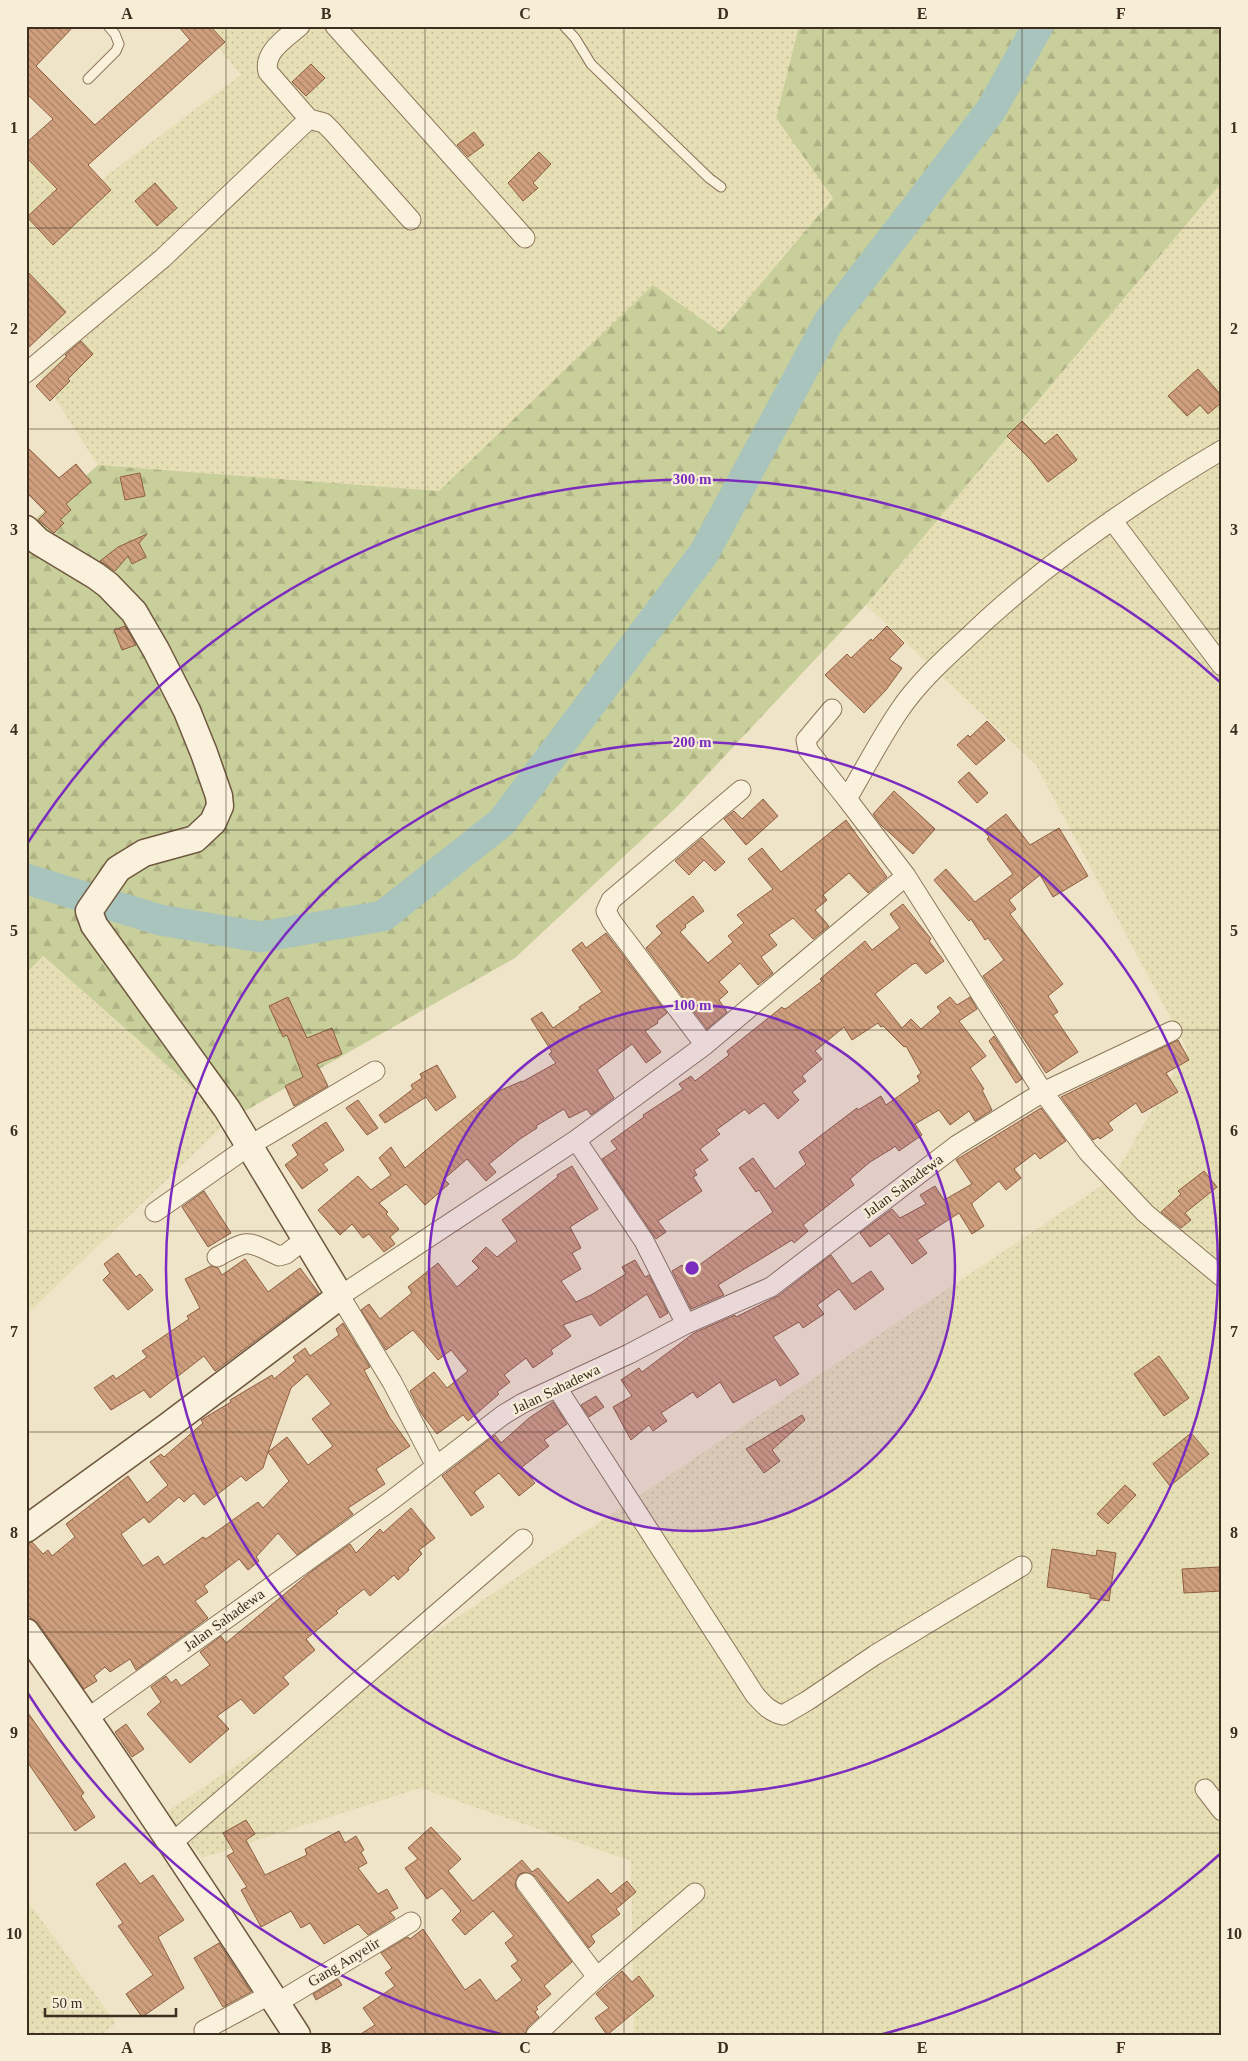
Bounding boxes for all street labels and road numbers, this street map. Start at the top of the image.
street label: Jalan Sahadewa [860,1151,946,1221]
street label: Jalan Sahadewa [510,1361,603,1417]
street label: Jalan Sahadewa [181,1585,268,1655]
street label: Gang Anyelir [305,1934,383,1990]

